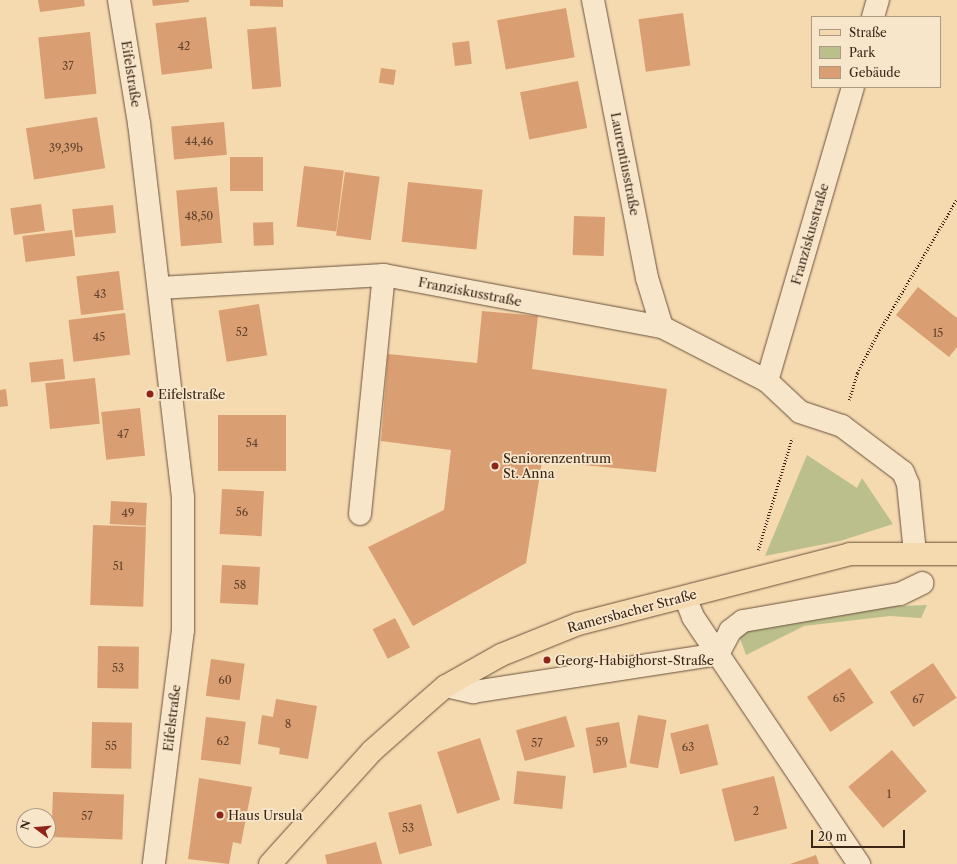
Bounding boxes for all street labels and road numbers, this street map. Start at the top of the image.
street label: Eifelstraße [118,40,144,108]
street label: Laurentiusstraße [607,111,643,217]
street label: Franziskusstraße [788,181,832,287]
street label: Franziskusstraße [417,274,523,310]
street label: Ramersbacher Straße [565,586,699,636]
street label: Eifelstraße [160,684,184,752]

